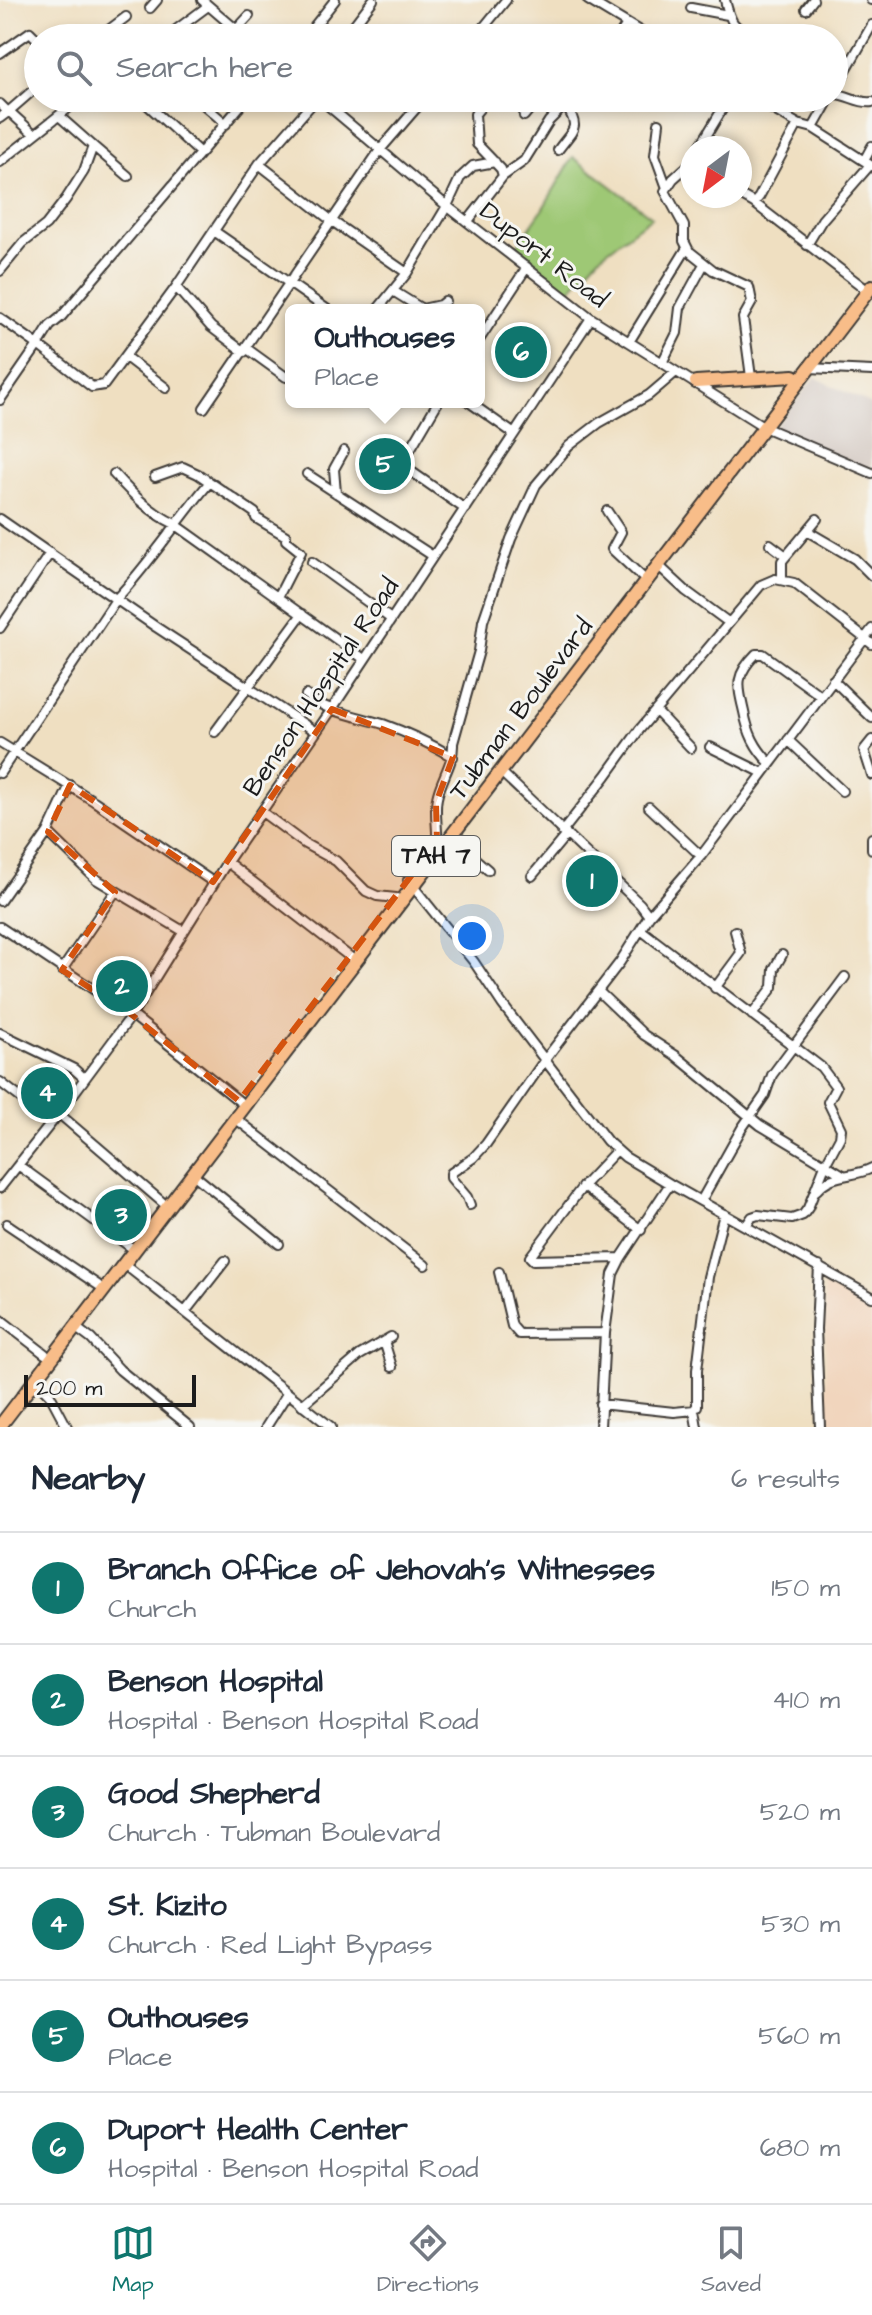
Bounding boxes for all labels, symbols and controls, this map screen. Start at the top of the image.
search box [24,24,848,112]
icon: search [52,46,96,90]
text: Search here [116,47,293,89]
north arrow [680,136,752,208]
street label: Duport Road [472,193,616,317]
popup [285,304,485,408]
text: Outhouses [315,317,455,359]
pin: 6 [495,322,547,382]
text: Place [315,359,379,395]
pin: 5 [359,434,411,494]
street label: Benson Hospital Road [234,571,408,803]
street label: Tubman Boulevard [441,610,601,808]
road number: TAH 7 [392,836,480,876]
pin: 1 [566,851,618,911]
your location [452,916,492,956]
pin: 2 [96,956,148,1016]
pin: 4 [21,1063,73,1123]
pin: 3 [95,1185,147,1245]
scale bar [24,1371,196,1407]
text: 200 m [36,1373,102,1404]
text: Nearby [32,1455,146,1503]
text: 6 results [731,1461,840,1497]
text: Branch Office of Jehovah's Witnesses [108,1549,655,1591]
text: 1 [56,1570,60,1606]
text: 150 m [771,1570,840,1606]
text: Church [108,1591,196,1627]
text: Benson Hospital [108,1661,323,1703]
text: 2 [51,1682,65,1718]
text: 410 m [772,1682,840,1718]
text: Hospital · Benson Hospital Road [108,1703,479,1739]
text: Good Shepherd [108,1773,320,1815]
text: 3 [51,1794,65,1830]
text: 520 m [760,1794,840,1830]
text: Church · Tubman Boulevard [108,1815,440,1851]
text: St. Kizito [108,1885,227,1927]
text: 4 [49,1906,67,1942]
text: 530 m [761,1906,840,1942]
text: Church · Red Light Bypass [108,1927,433,1963]
text: Outhouses [108,1997,249,2039]
text: 5 [49,2018,67,2054]
text: 560 m [758,2018,840,2054]
text: Place [108,2039,172,2075]
text: Duport Health Center [108,2109,408,2151]
text: 6 [50,2130,66,2166]
text: 680 m [760,2130,840,2166]
text: Hospital · Benson Hospital Road [108,2151,479,2187]
tab: Map [111,2221,155,2300]
tab: Directions [377,2221,479,2300]
tab: Saved [701,2221,761,2300]

